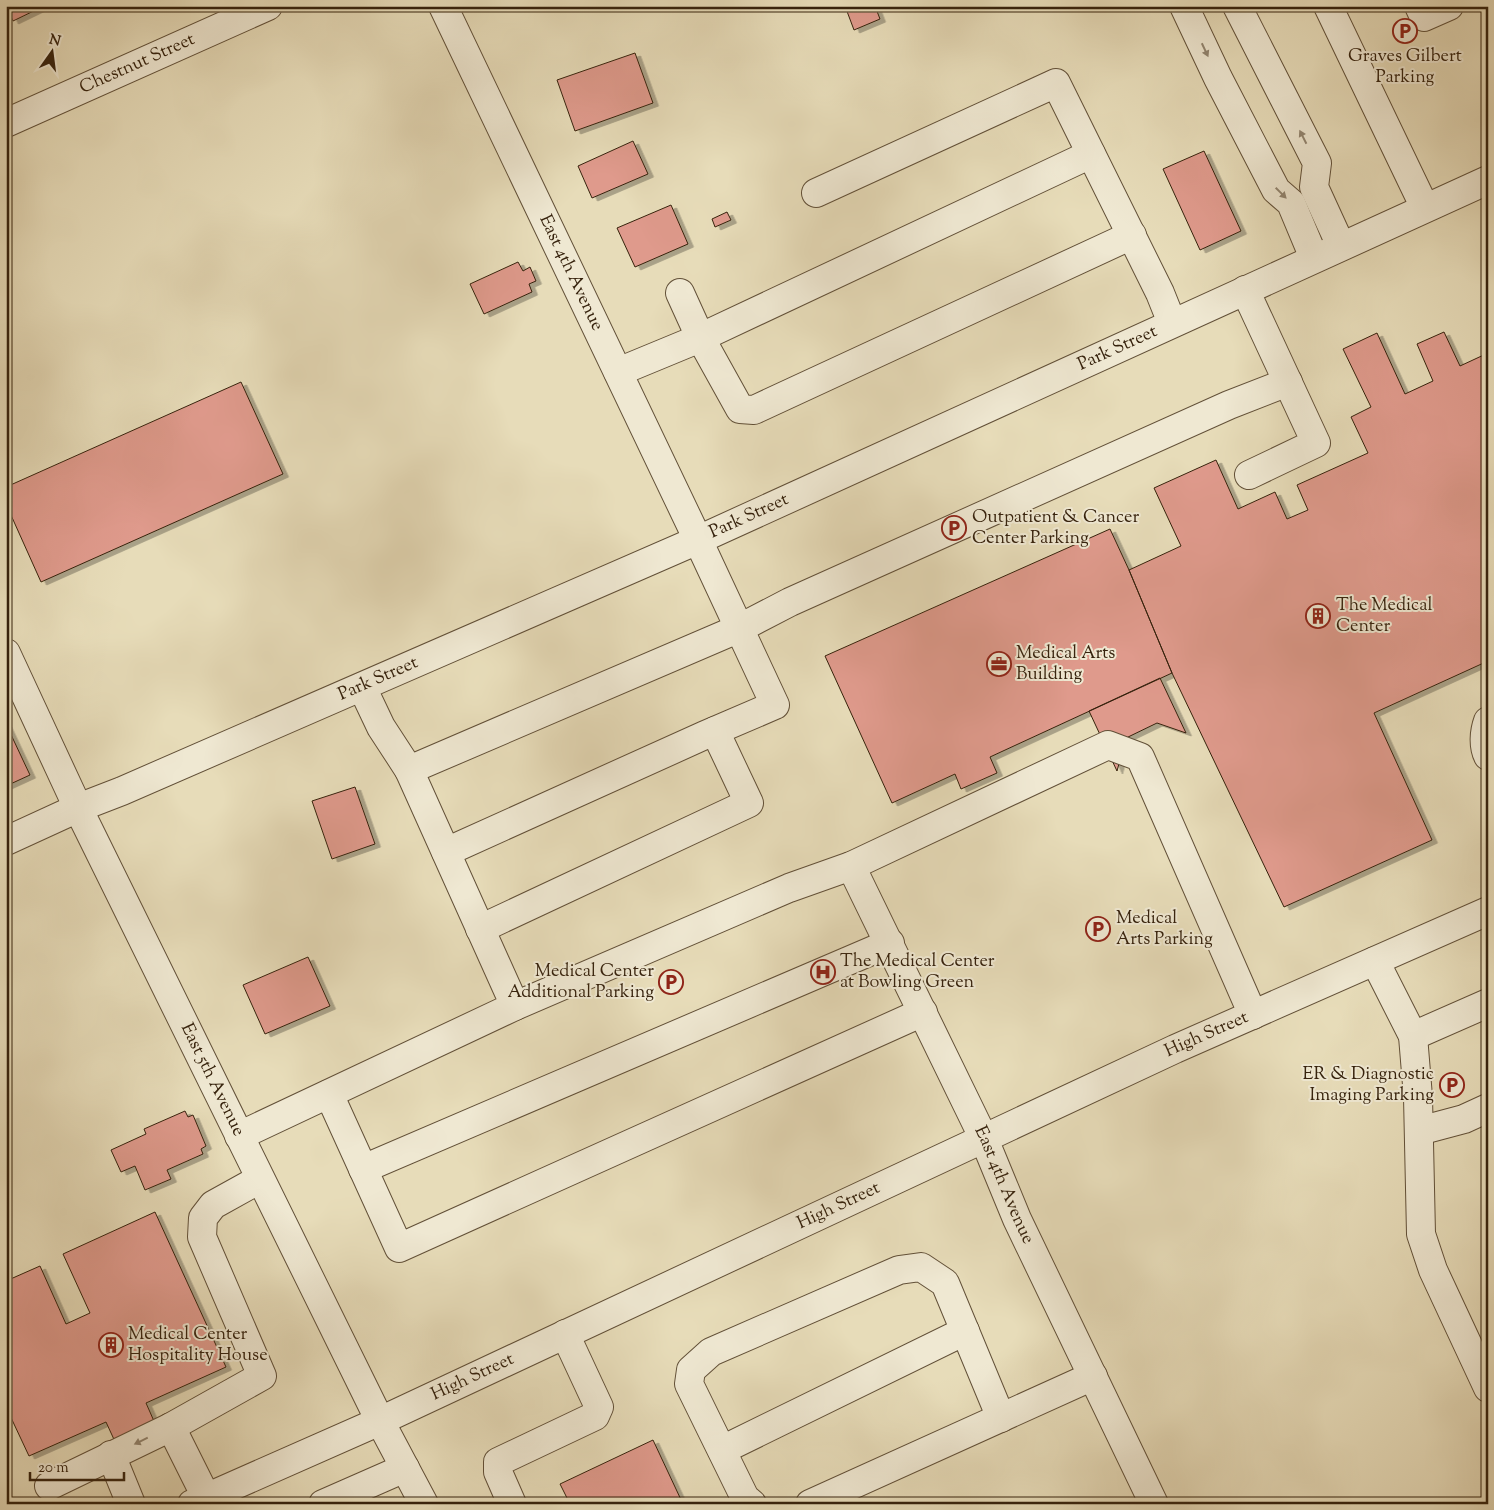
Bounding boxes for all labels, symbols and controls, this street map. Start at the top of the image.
parking icon: Graves Gilbert Parking [1392,18,1418,44]
street label: Chestnut Street [76,27,199,101]
north arrow [28,28,78,78]
text: N [47,30,63,52]
one-way arrow [1201,43,1209,57]
place label: Graves Gilbert Parking [1348,44,1462,91]
one-way arrow [1299,130,1307,144]
one-way arrow [1275,187,1287,199]
street label: East 4th Avenue [532,211,609,336]
street label: Park Street [1074,319,1162,378]
street label: Park Street [705,487,793,546]
place label: Outpatient & Cancer Center Parking [972,505,1139,552]
parking icon: Outpatient & Cancer Center Parking [941,515,967,541]
place label: The Medical Center [1336,593,1433,640]
building icon: The Medical Center [1305,603,1331,629]
place label: Medical Arts Building [1016,641,1115,688]
street label: Park Street [334,650,422,708]
office icon: Medical Arts Building [986,651,1012,677]
place label: Medical Arts Parking [1116,906,1213,953]
parking icon: Medical Arts Parking [1085,916,1111,942]
place label: The Medical Center at Bowling Green [840,949,995,996]
place label: Medical Center Additional Parking [507,959,654,1006]
hospital icon: The Medical Center at Bowling Green [810,959,836,985]
parking icon: Medical Center Additional Parking [658,969,684,995]
street label: High Street [1161,1005,1253,1065]
street label: East 5th Avenue [173,1019,251,1141]
place label: ER & Diagnostic Imaging Parking [1303,1062,1434,1109]
parking icon: ER & Diagnostic Imaging Parking [1439,1072,1465,1098]
street label: East 4th Avenue [967,1122,1040,1249]
street label: High Street [793,1176,885,1237]
place label: Medical Center Hospitality House [128,1322,268,1369]
building icon: Medical Center Hospitality House [98,1332,124,1358]
street label: High Street [427,1347,519,1408]
one-way arrow [134,1437,148,1445]
scale bar [30,1450,124,1482]
text: 20 m [38,1458,69,1479]

